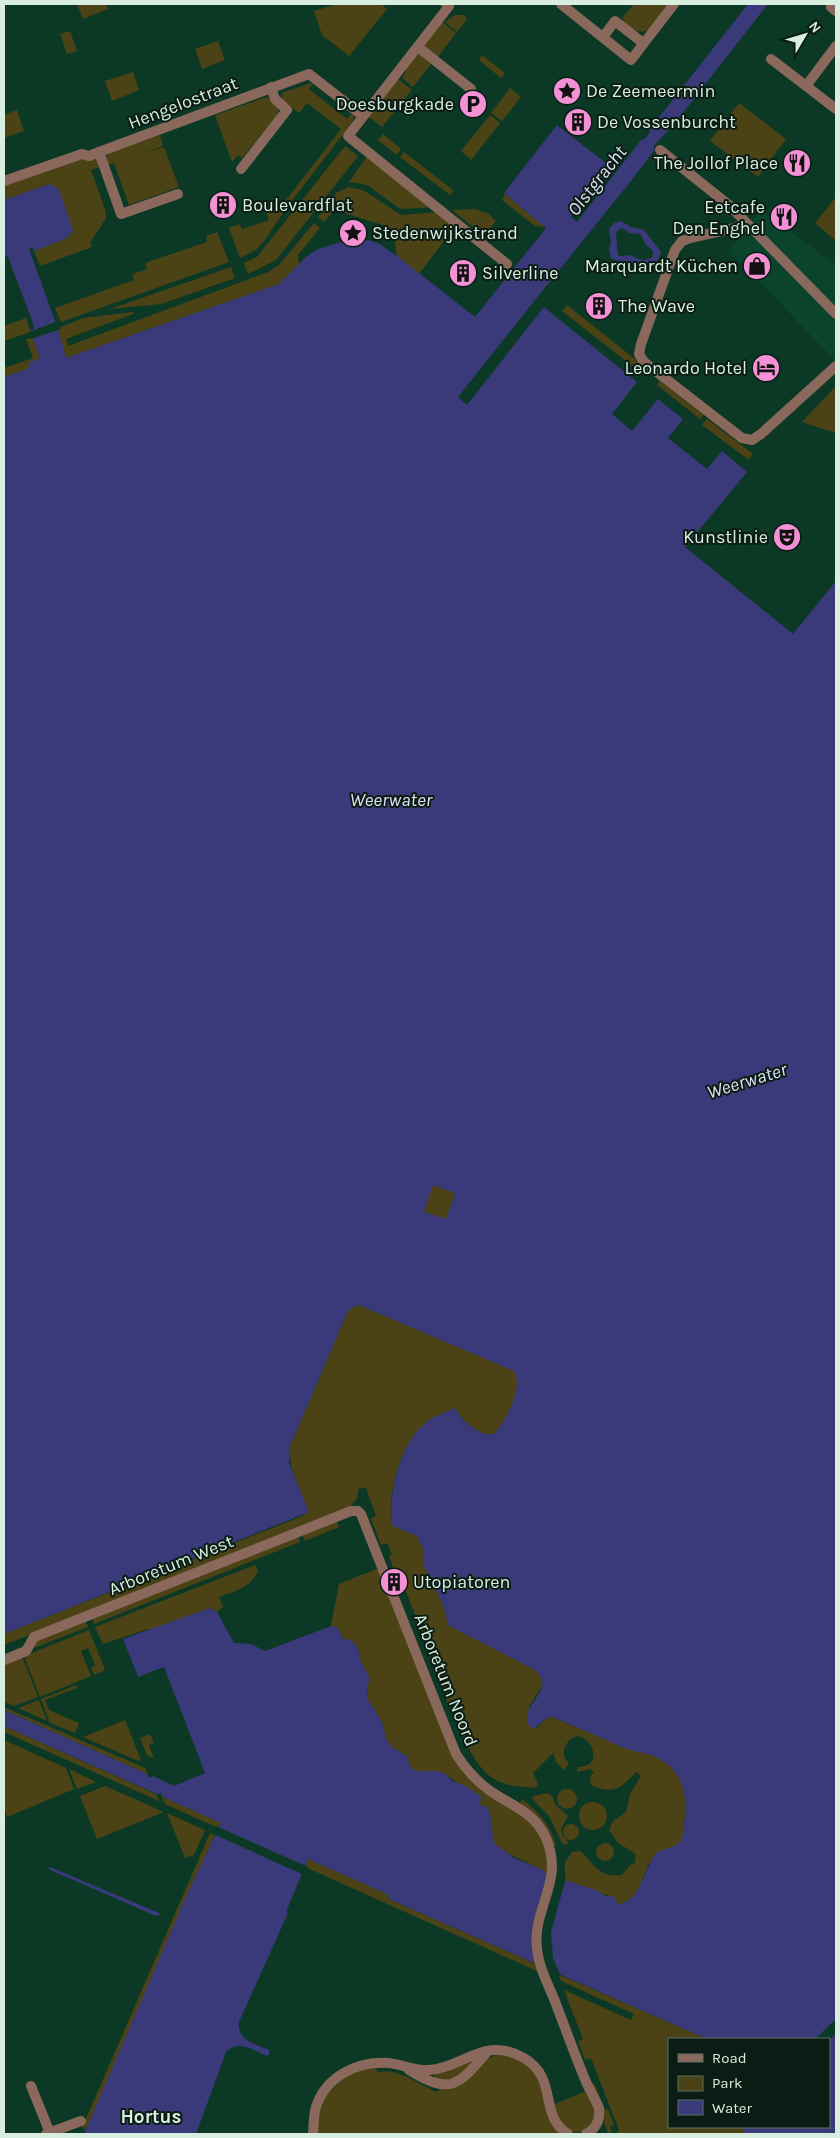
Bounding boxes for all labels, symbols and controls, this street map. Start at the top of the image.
north arrow [780,10,830,60]
text: N [805,18,825,36]
street label: Hengelostraat [125,72,241,134]
place icon: De Zeemeermin [552,76,582,106]
place label: De Zeemeermin [586,80,715,102]
parking icon: Doesburgkade [458,89,488,119]
place label: Doesburgkade [336,93,454,115]
building icon: De Vossenburcht [563,107,593,137]
place label: De Vossenburcht [597,111,736,133]
water label: Olstgracht [563,141,631,220]
restaurant icon: The Jollof Place [782,148,812,178]
place label: The Jollof Place [654,152,778,174]
building icon: Boulevardflat [208,190,238,220]
place label: Boulevardflat [242,194,352,216]
place label: Eetcafe Den Enghel [672,196,765,239]
restaurant icon: Eetcafe Den Enghel [769,202,799,232]
place icon: Stedenwijkstrand [338,218,368,248]
place label: Stedenwijkstrand [372,222,518,244]
shop icon: Marquardt Küchen [742,251,772,281]
place label: Marquardt Küchen [585,255,738,277]
building icon: Silverline [448,258,478,288]
place label: Silverline [482,262,559,284]
building icon: The Wave [584,291,614,321]
place label: The Wave [618,295,695,317]
hotel icon: Leonardo Hotel [751,353,781,383]
place label: Leonardo Hotel [625,357,747,379]
theatre icon: Kunstlinie [772,522,802,552]
place label: Kunstlinie [683,526,768,548]
water label: Weerwater [350,789,434,811]
water label: Weerwater [704,1058,791,1104]
street label: Arboretum West [105,1530,237,1600]
building icon: Utopiatoren [379,1567,409,1597]
place label: Utopiatoren [413,1571,510,1593]
street label: Arboretum Noord [409,1610,483,1750]
legend [668,2038,830,2128]
text: Road [712,2049,747,2067]
text: Park [712,2074,742,2092]
text: Water [712,2099,753,2117]
district label: Hortus [120,2106,182,2128]

